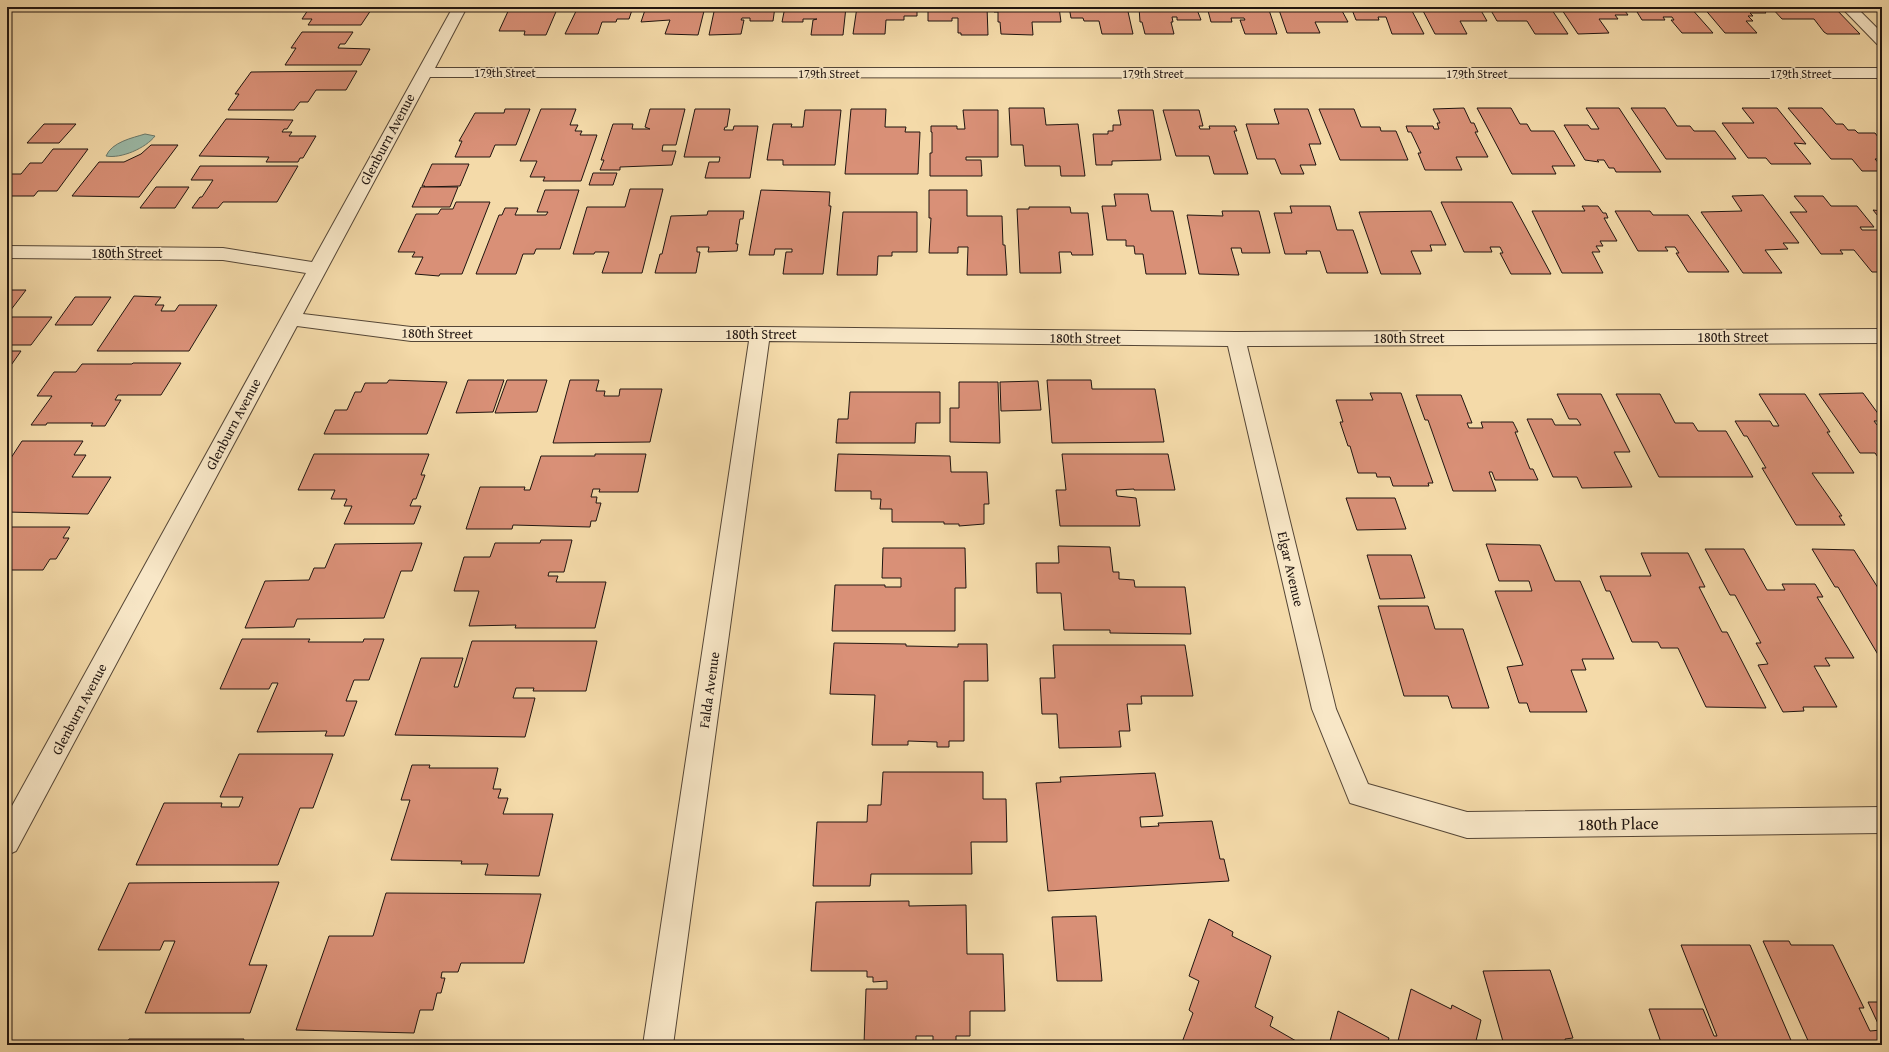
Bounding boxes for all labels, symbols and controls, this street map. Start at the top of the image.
street label: 179th Street [474,64,536,81]
street label: 179th Street [798,65,860,82]
street label: 179th Street [1122,65,1184,82]
street label: 179th Street [1446,65,1508,82]
street label: 179th Street [1770,65,1832,82]
street label: Glenburn Avenue [354,89,420,188]
street label: 180th Street [91,243,163,263]
street label: 180th Street [401,322,473,344]
street label: 180th Street [725,324,797,344]
street label: 180th Street [1049,327,1121,349]
street label: 180th Street [1697,327,1769,347]
street label: 180th Street [1373,328,1445,348]
street label: Glenburn Avenue [200,374,266,473]
street label: Elgar Avenue [1273,529,1309,609]
street label: Falda Avenue [694,650,724,730]
street label: Glenburn Avenue [46,659,112,758]
street label: 180th Place [1577,810,1659,836]

